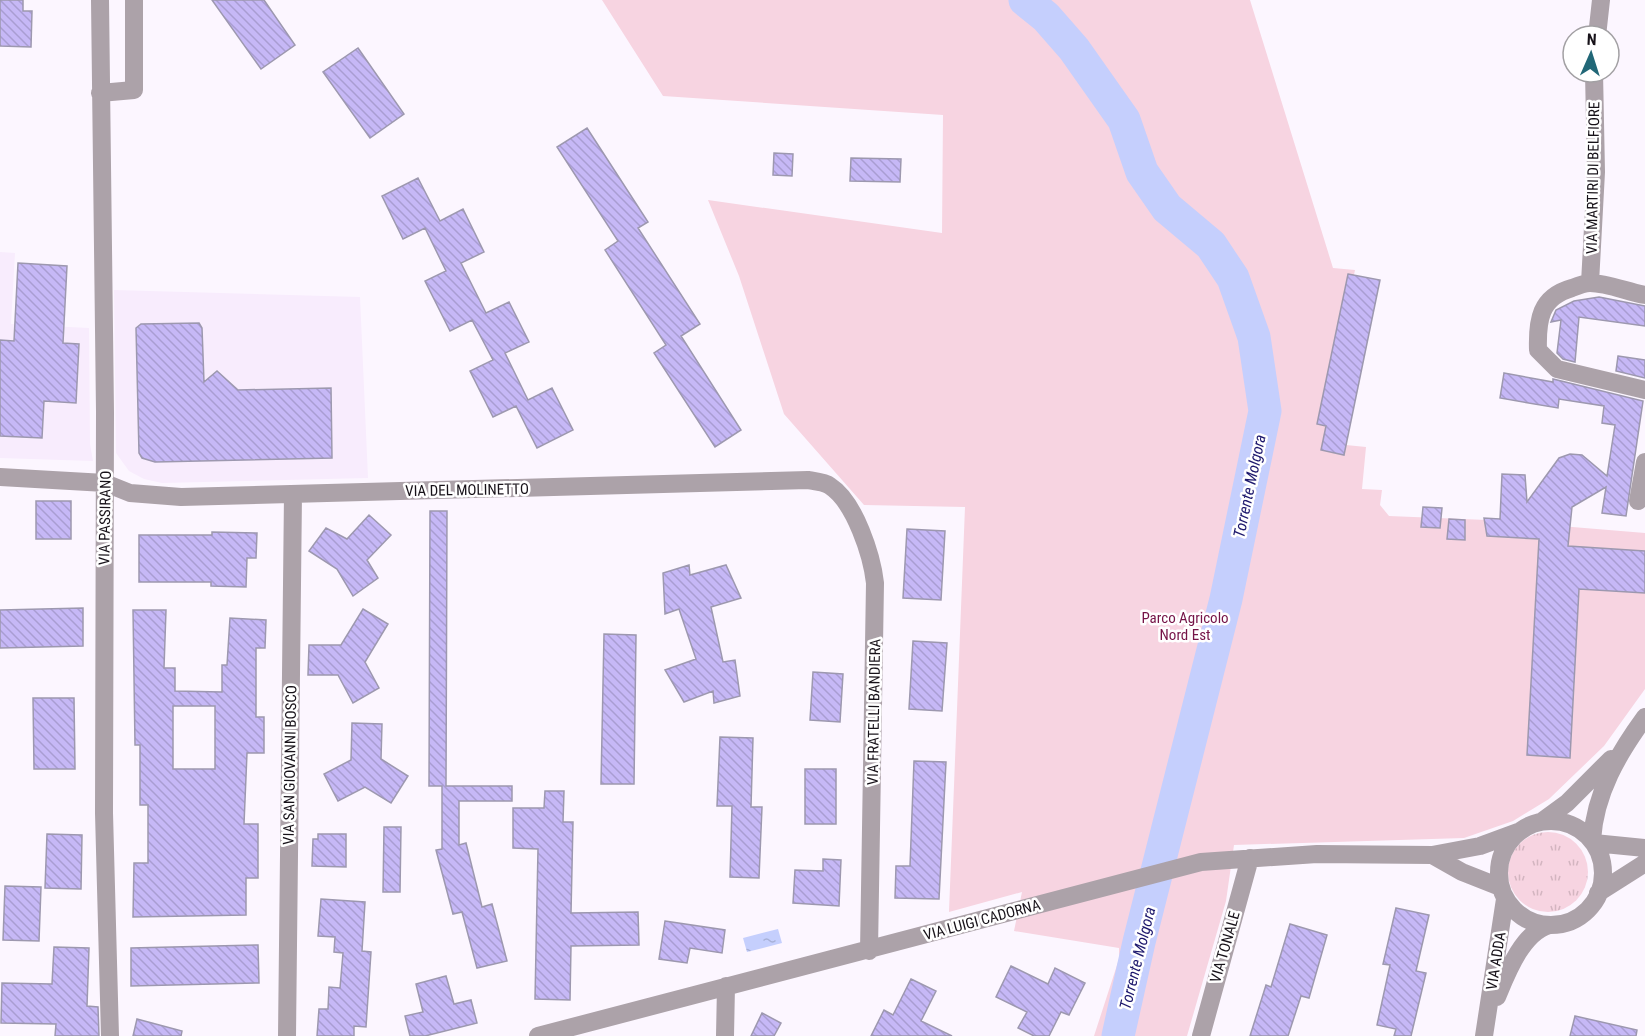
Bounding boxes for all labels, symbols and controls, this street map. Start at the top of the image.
north arrow [1561,24,1621,84]
text: N [1586,30,1597,49]
street label: VIA MARTIRI DI BELFIORE [1583,102,1603,254]
water label: Torrente Molgora [1229,433,1270,539]
street label: VIA PASSIRANO [95,471,115,565]
street label: VIA DEL MOLINETTO [405,480,529,500]
park label: Parco Agricolo Nord Est [1141,609,1229,644]
street label: VIA FRATELLI BANDIERA [864,638,884,785]
street label: VIA SAN GIOVANNI BOSCO [280,685,300,845]
street label: VIA LUIGI CADORNA [922,896,1043,944]
water label: Torrente Molgora [1116,905,1159,1011]
street label: VIA TONALE [1206,909,1244,985]
street label: VIA ADDA [1483,930,1510,991]

